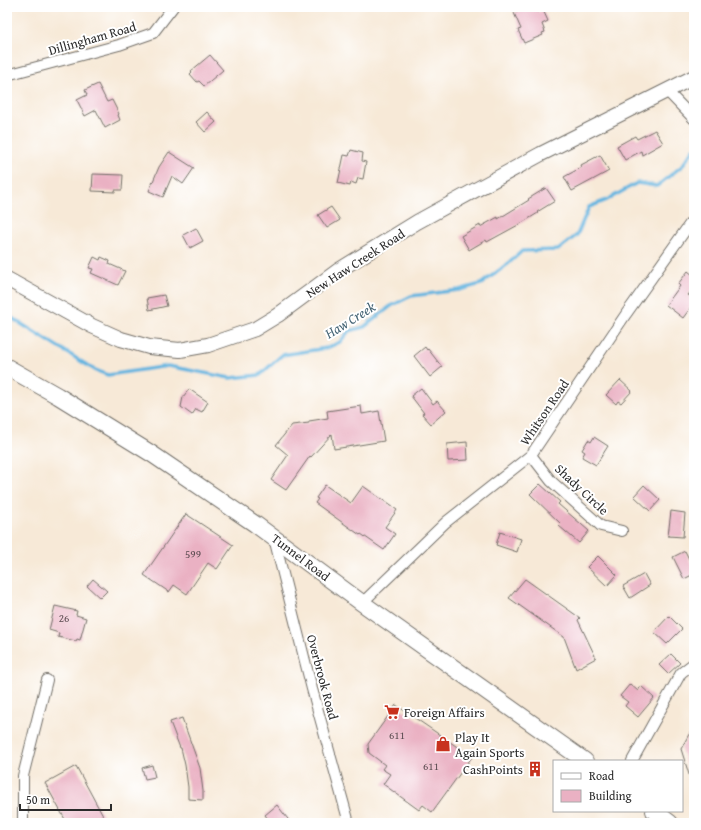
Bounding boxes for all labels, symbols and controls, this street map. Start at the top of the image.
street label: Dillingham Road [46,17,138,60]
street label: New Haw Creek Road [302,224,408,303]
water label: Haw Creek [320,296,380,344]
street label: Whitson Road [515,376,574,449]
street label: Shady Circle [551,459,613,519]
street label: Tunnel Road [268,529,334,586]
house number: 599 [185,546,201,562]
house number: 26 [59,610,69,626]
street label: Overbrook Road [302,632,343,722]
supermarket icon: Foreign Affairs [383,703,401,721]
place label: Foreign Affairs [404,703,485,722]
house number: 611 [389,727,405,743]
place label: Play It Again Sports [455,728,524,762]
shop icon: Play It Again Sports [434,735,452,753]
house number: 611 [423,758,439,774]
place label: CashPoints [463,760,523,779]
building icon: CashPoints [526,760,544,778]
legend [553,760,683,812]
text: Road [589,767,615,784]
scale bar [20,786,111,812]
text: Building [589,787,632,804]
text: 50 m [26,791,50,808]

